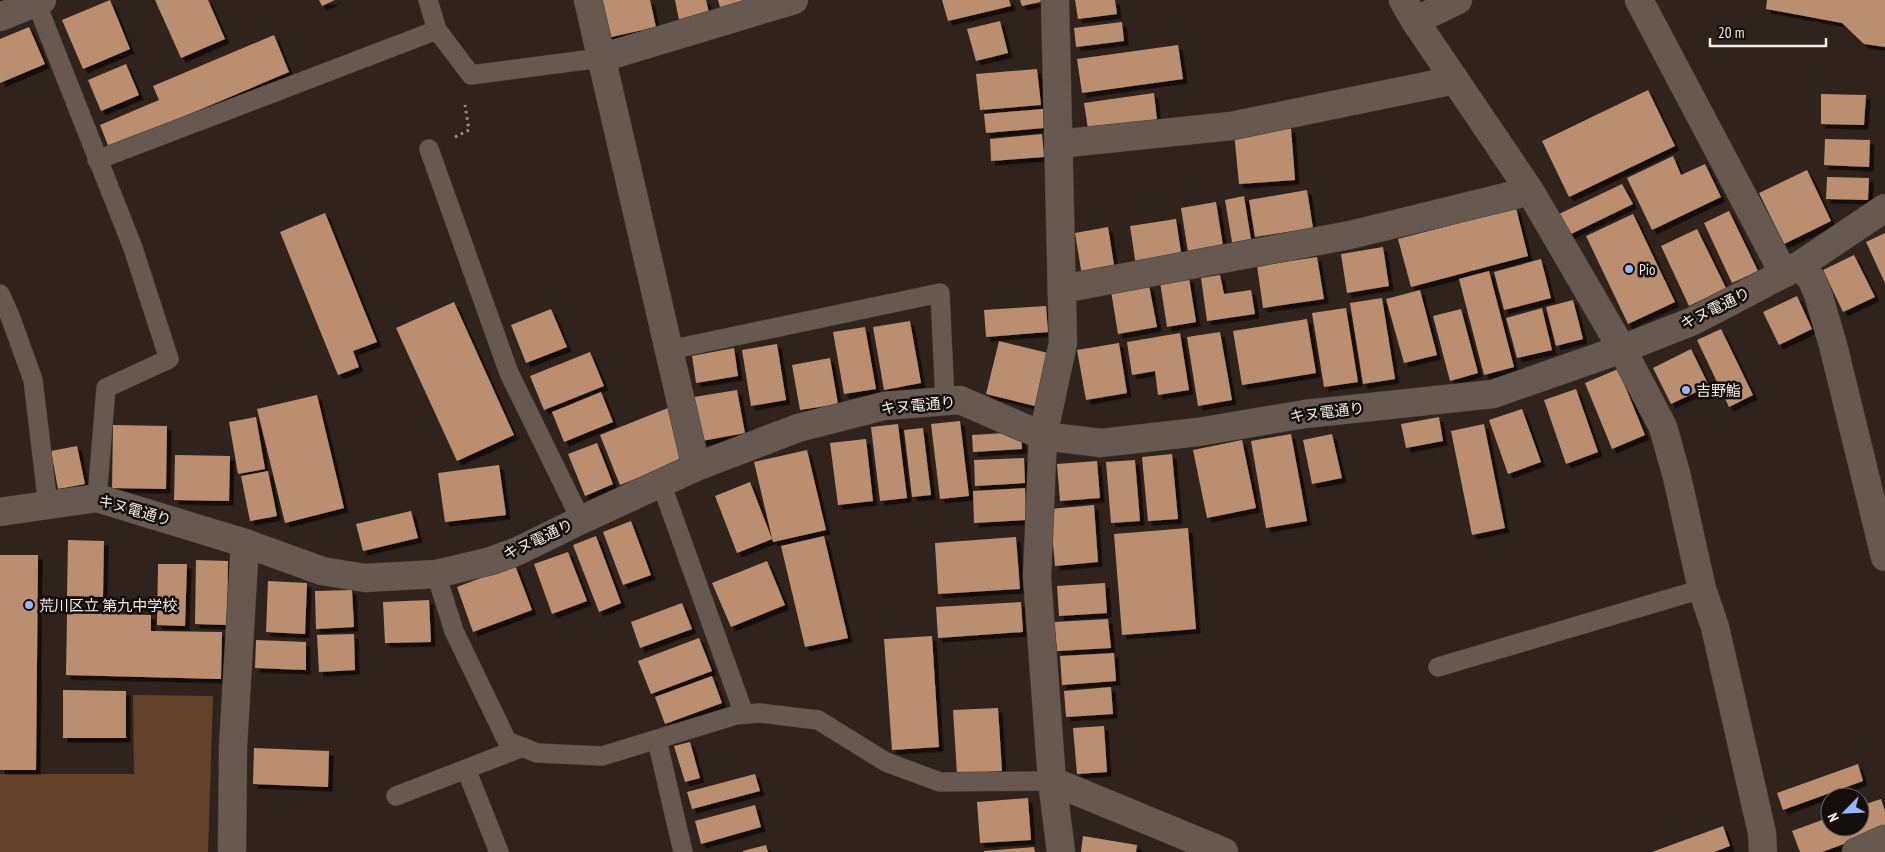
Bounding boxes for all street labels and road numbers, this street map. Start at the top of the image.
street label: キヌ電通り [1677,283,1753,333]
street label: キヌ電通り [880,392,956,418]
street label: キヌ電通り [1289,398,1365,426]
street label: キヌ電通り [96,491,174,529]
street label: キヌ電通り [500,515,576,563]

